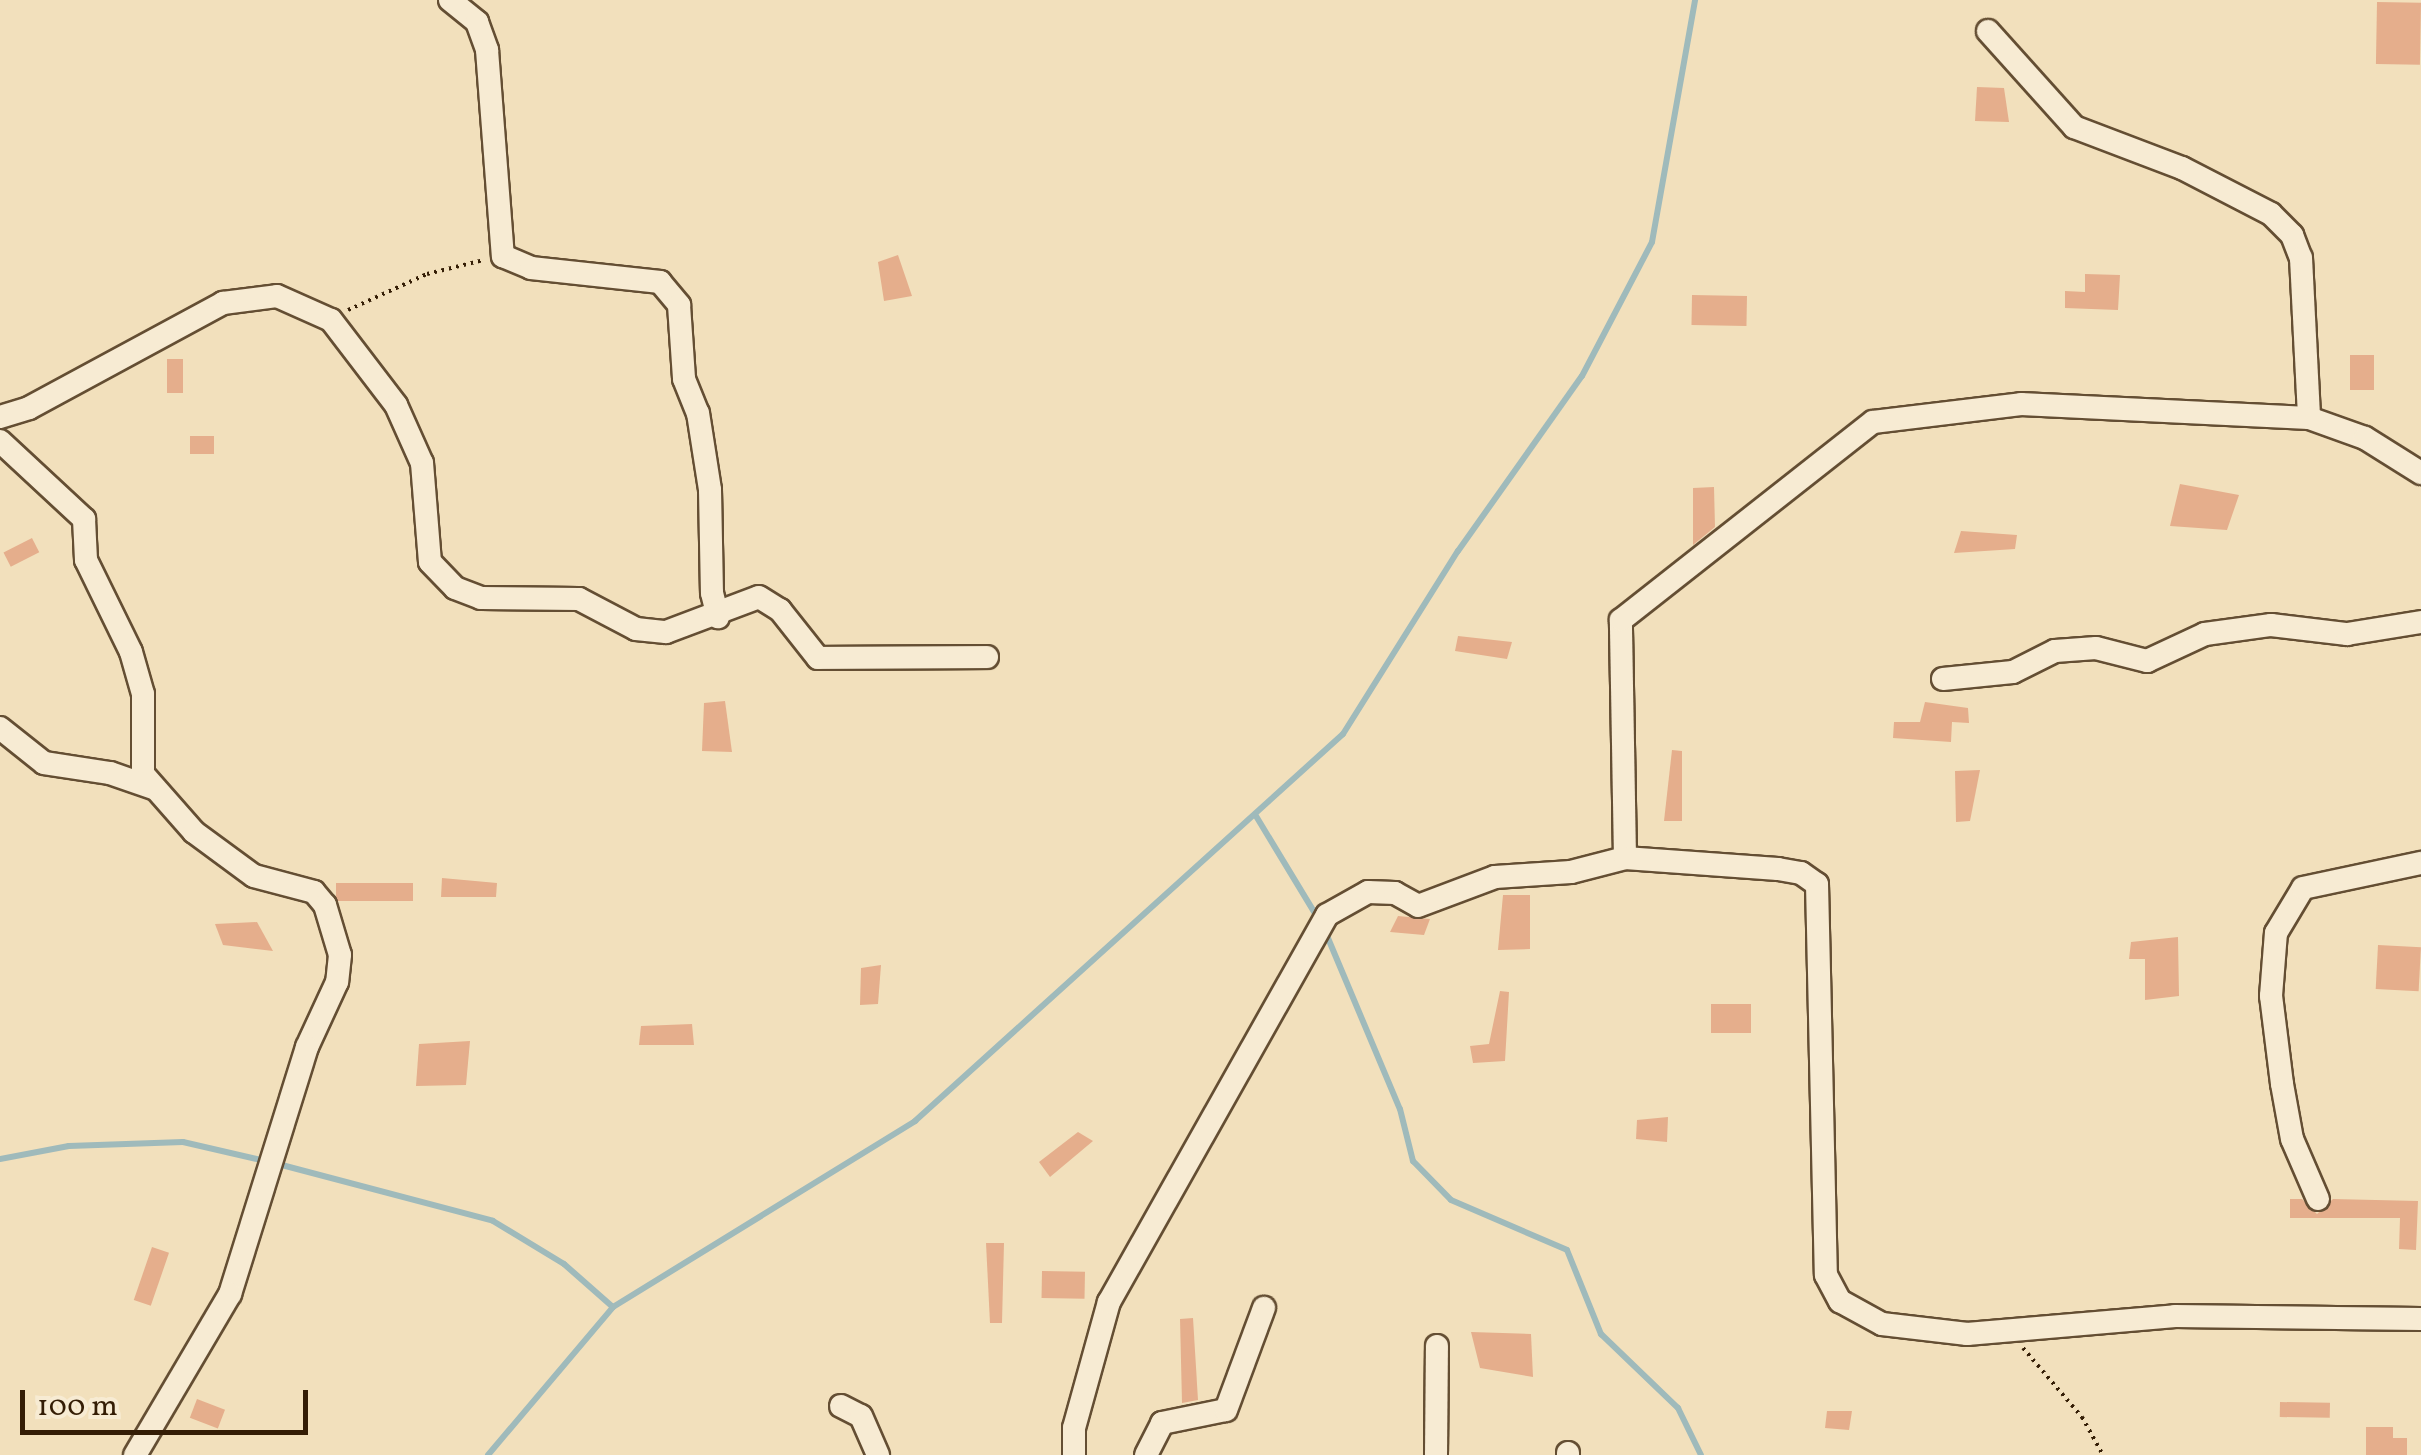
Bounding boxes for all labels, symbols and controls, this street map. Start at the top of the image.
scale bar [25,1370,312,1432]
text: 100 m [37,1386,118,1428]

